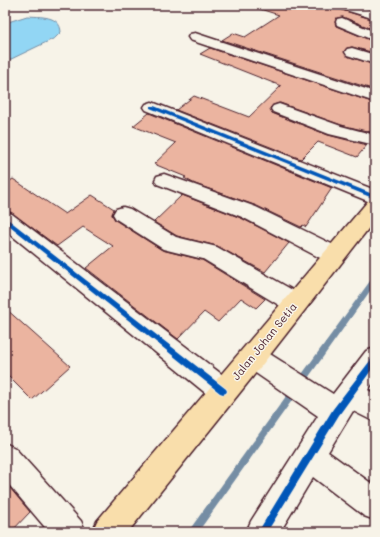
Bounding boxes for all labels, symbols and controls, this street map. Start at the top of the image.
street label: Jalan Johan Setia [228,299,300,383]

